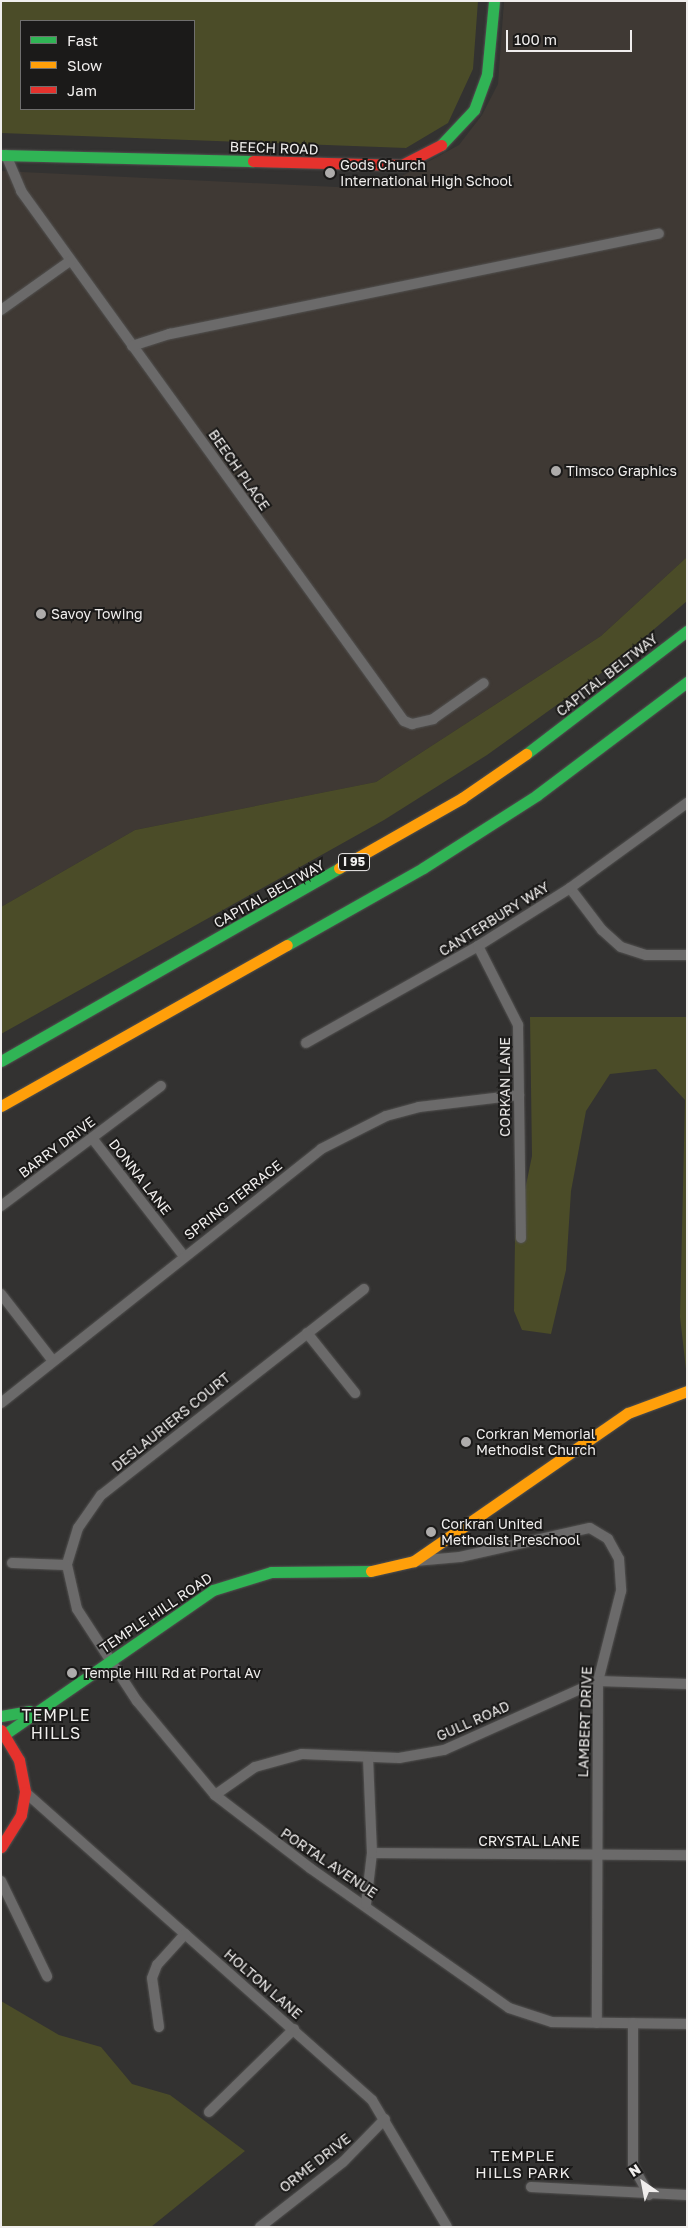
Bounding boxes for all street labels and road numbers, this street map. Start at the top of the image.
street label: BEECH ROAD [229,138,319,158]
street label: BEECH PLACE [205,426,273,514]
street label: CAPITAL BELTWAY [553,630,661,720]
road number: I 95 [338,852,370,872]
street label: CAPITAL BELTWAY [211,857,327,931]
street label: CANTERBURY WAY [436,878,552,960]
street label: CORKAN LANE [497,1037,513,1137]
street label: BARRY DRIVE [16,1113,98,1181]
street label: DONNA LANE [105,1136,175,1218]
street label: SPRING TERRACE [181,1157,285,1243]
street label: DESLAURIERS COURT [108,1369,234,1475]
street label: TEMPLE HILL ROAD [97,1569,215,1657]
street label: LAMBERT DRIVE [575,1666,595,1778]
street label: GULL ROAD [434,1697,512,1745]
street label: PORTAL AVENUE [278,1825,380,1901]
street label: CRYSTAL LANE [478,1833,580,1849]
street label: HOLTON LANE [221,1946,305,2022]
street label: ORME DRIVE [276,2130,354,2196]

